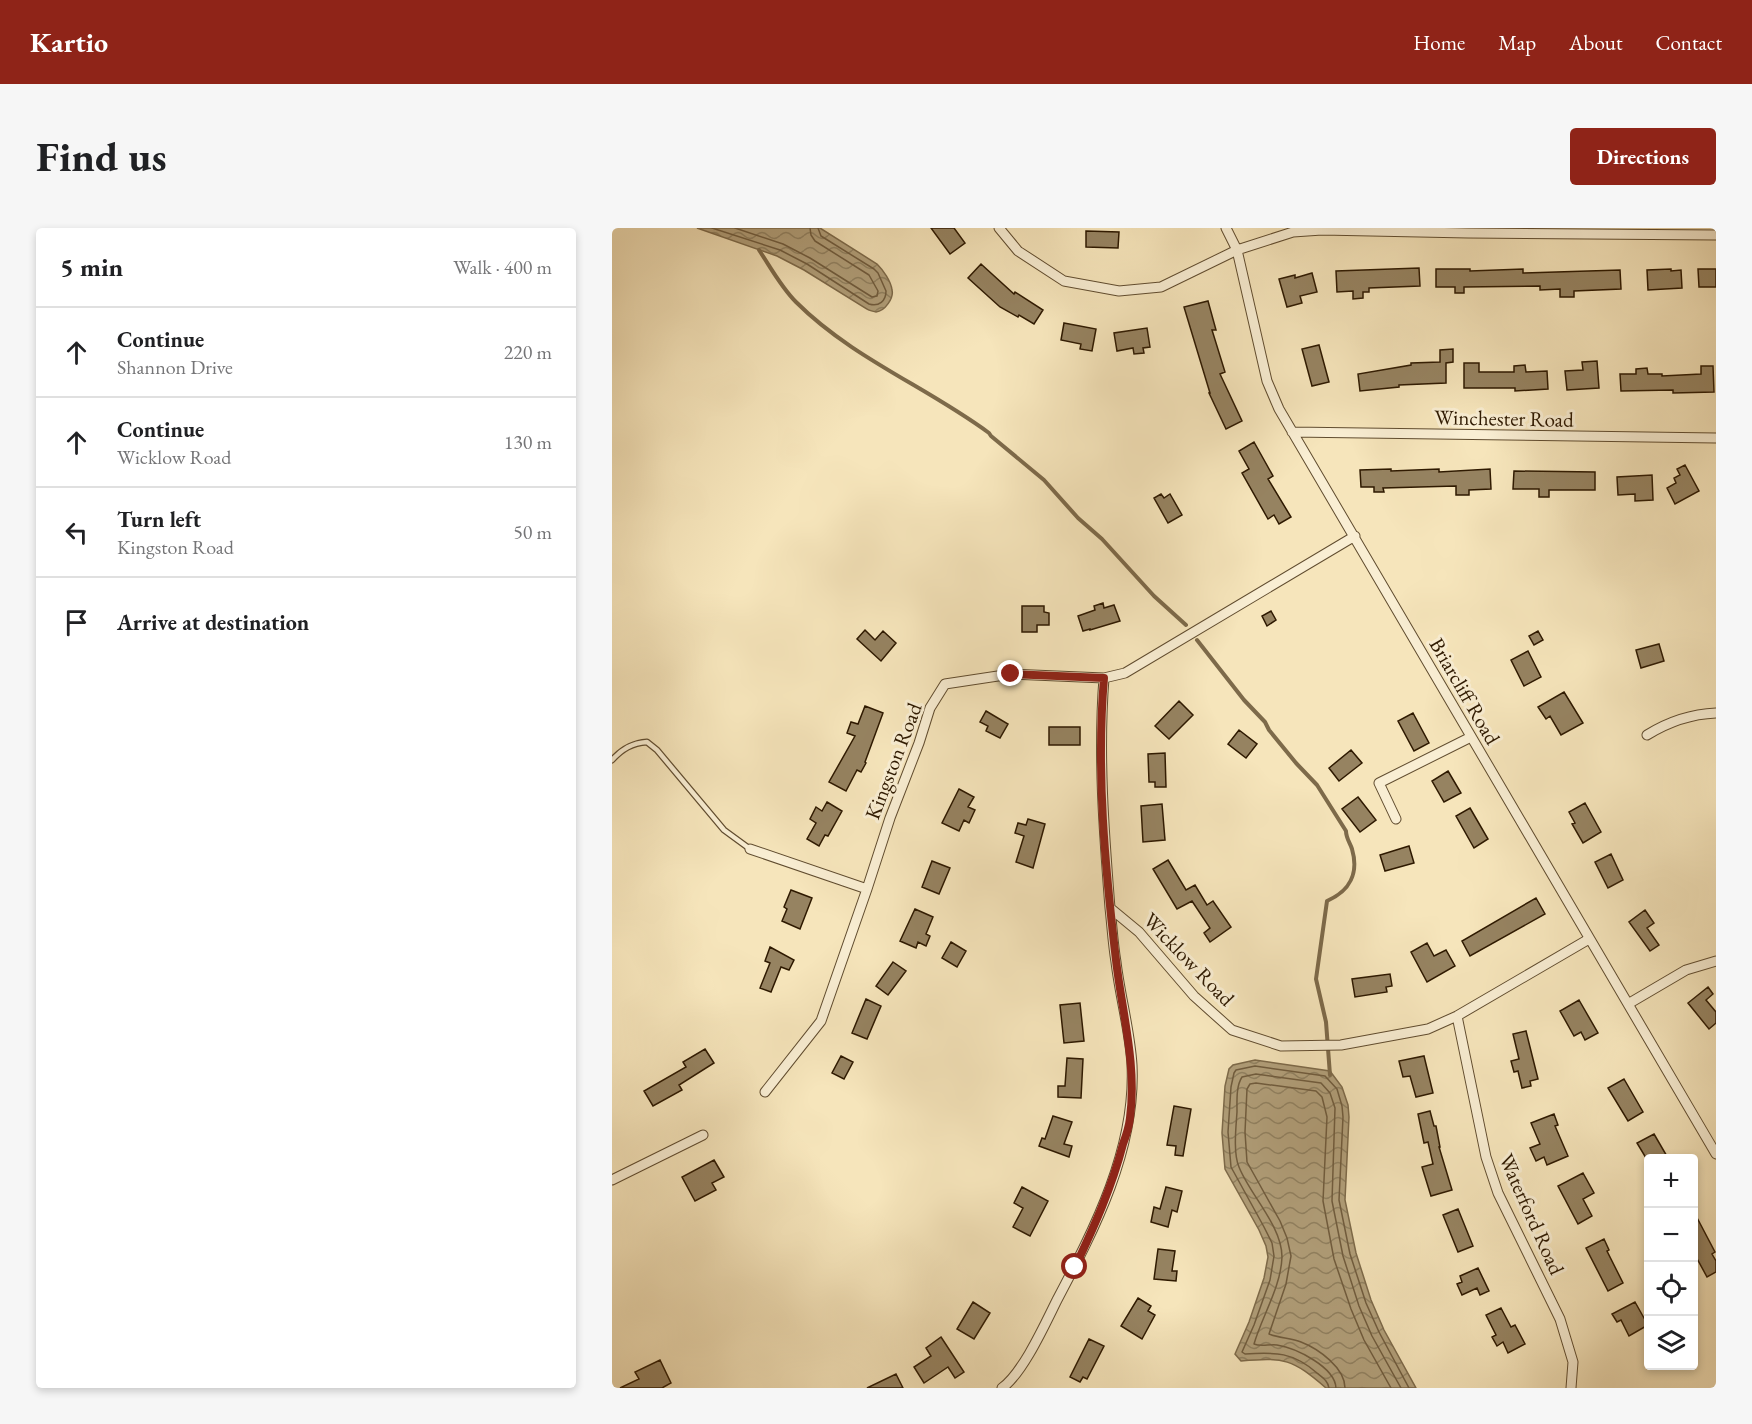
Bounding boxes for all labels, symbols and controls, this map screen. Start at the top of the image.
text: Kartio [30,24,108,60]
text: Home [1413,29,1465,56]
text: Map [1498,29,1536,56]
text: About [1569,29,1622,56]
text: Contact [1655,29,1722,56]
button: Directions [1570,128,1716,185]
text: Find us [36,129,167,184]
text: 5 min [60,250,123,284]
text: Walk · 400 m [453,254,552,280]
text: Continue [117,325,204,354]
icon: ahead [60,336,93,369]
text: 220 m [504,339,552,365]
text: Shannon Drive [117,354,233,380]
street label: Winchester Road [1434,403,1574,433]
text: Continue [117,415,204,444]
icon: ahead [60,426,93,459]
text: 130 m [504,429,552,455]
text: Wicklow Road [117,444,231,470]
text: Turn left [117,505,201,534]
icon: left [60,516,93,549]
text: 50 m [513,519,552,545]
text: Kingston Road [117,534,234,560]
icon: arrive [60,606,93,639]
text: Arrive at destination [117,608,309,637]
street label: Briarcliff Road [1424,633,1507,750]
route end [997,660,1023,686]
street label: Kingston Road [858,699,928,823]
street label: Wicklow Road [1138,906,1241,1012]
street label: Waterford Road [1493,1149,1571,1279]
map controls [1644,1154,1698,1370]
button: + [1644,1154,1698,1208]
button: − [1644,1208,1698,1262]
route start [1061,1253,1087,1279]
button: locate [1644,1262,1698,1316]
button: layers [1644,1316,1698,1370]

